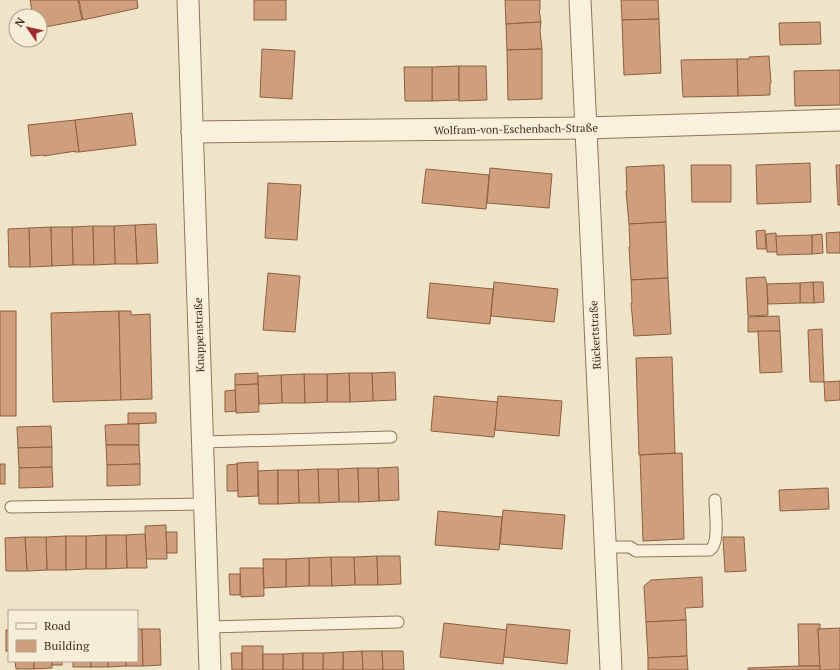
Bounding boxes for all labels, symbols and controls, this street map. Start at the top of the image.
north arrow [8,8,48,48]
text: N [12,14,28,30]
street label: Wolfram-von-Eschenbach-Straße [434,121,599,137]
street label: Knappenstraße [191,297,207,373]
street label: Rückertstraße [586,300,604,370]
legend [8,610,138,662]
text: Road [44,618,71,633]
text: Building [44,638,90,653]

